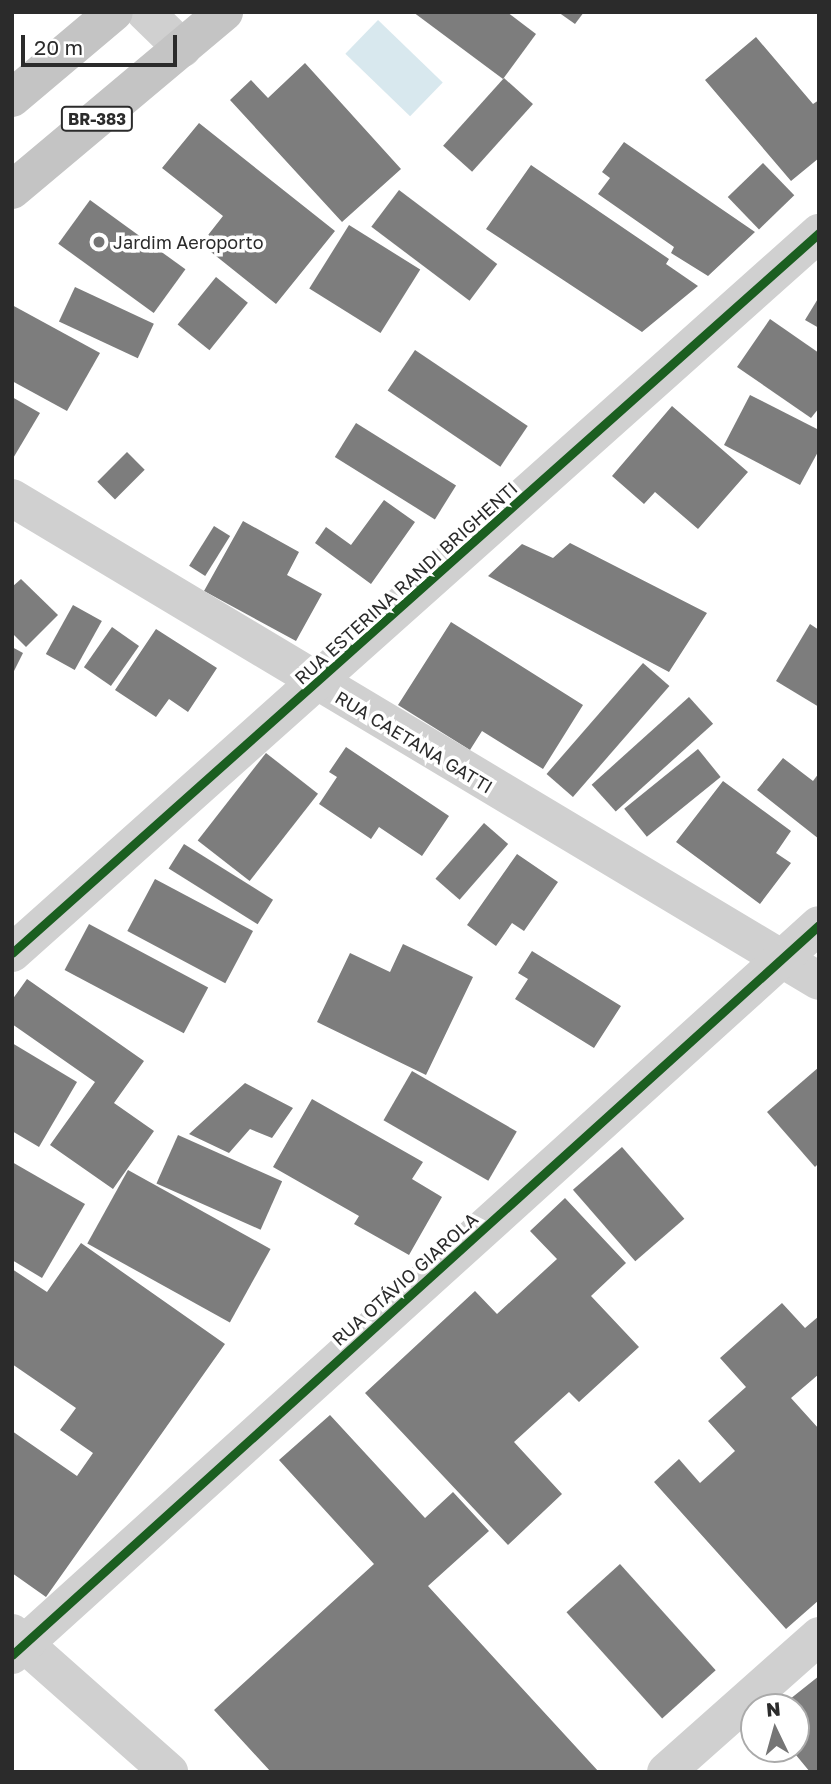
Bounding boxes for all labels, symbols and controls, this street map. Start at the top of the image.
scale bar [24,21,180,65]
text: 20 m [34,34,83,60]
road number: BR-383 [60,106,134,132]
place label: Jardim Aeroporto [113,231,264,253]
marker: Jardim Aeroporto [91,234,107,250]
street label: RUA ESTERINA RANDI BRIGHENTI [290,477,522,689]
street label: RUA CAETANA GATTI [331,686,497,798]
street label: RUA OTÁVIO GIAROLA [328,1208,482,1350]
north arrow [740,1693,810,1763]
text: N [765,1696,781,1721]

